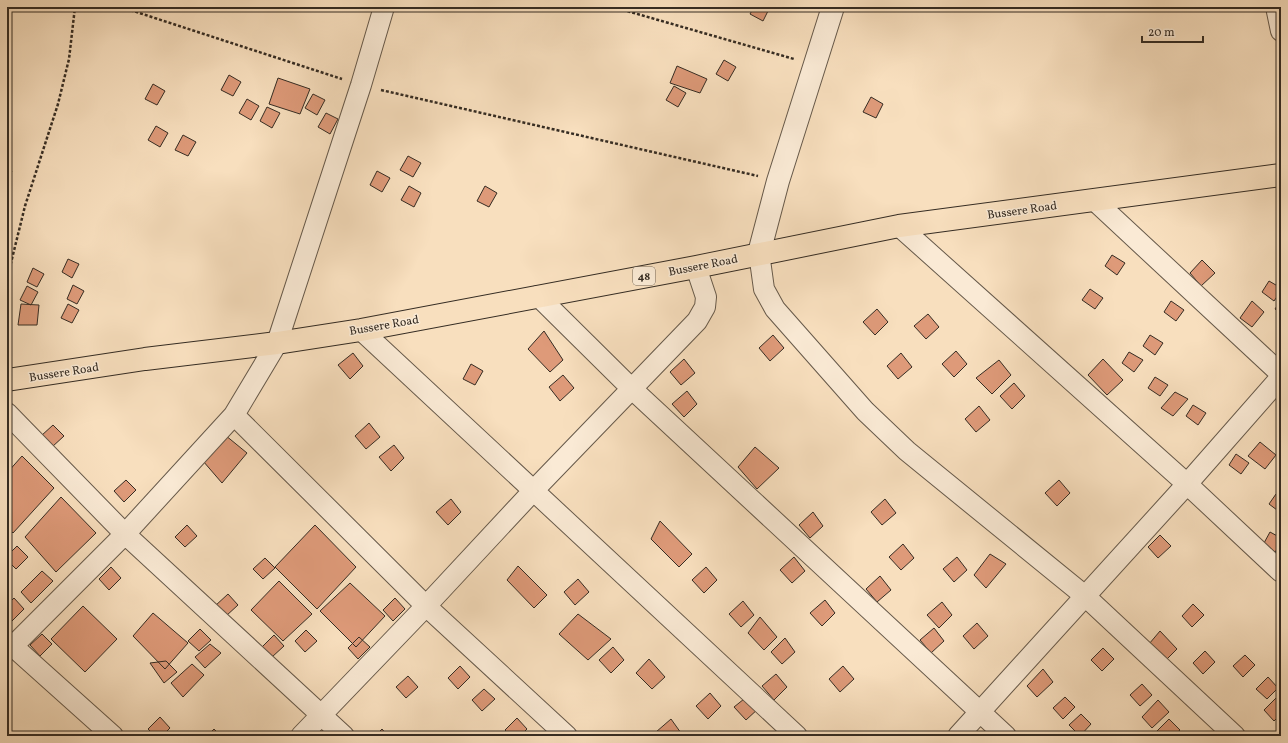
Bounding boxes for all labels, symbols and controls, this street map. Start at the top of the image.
scale bar [1142,18,1203,44]
text: 20 m [1148,25,1175,41]
street label: Bussere Road [986,198,1058,224]
street label: Bussere Road [667,251,740,281]
road number: 48 [633,267,655,285]
street label: Bussere Road [348,312,420,340]
street label: Bussere Road [28,360,100,386]

